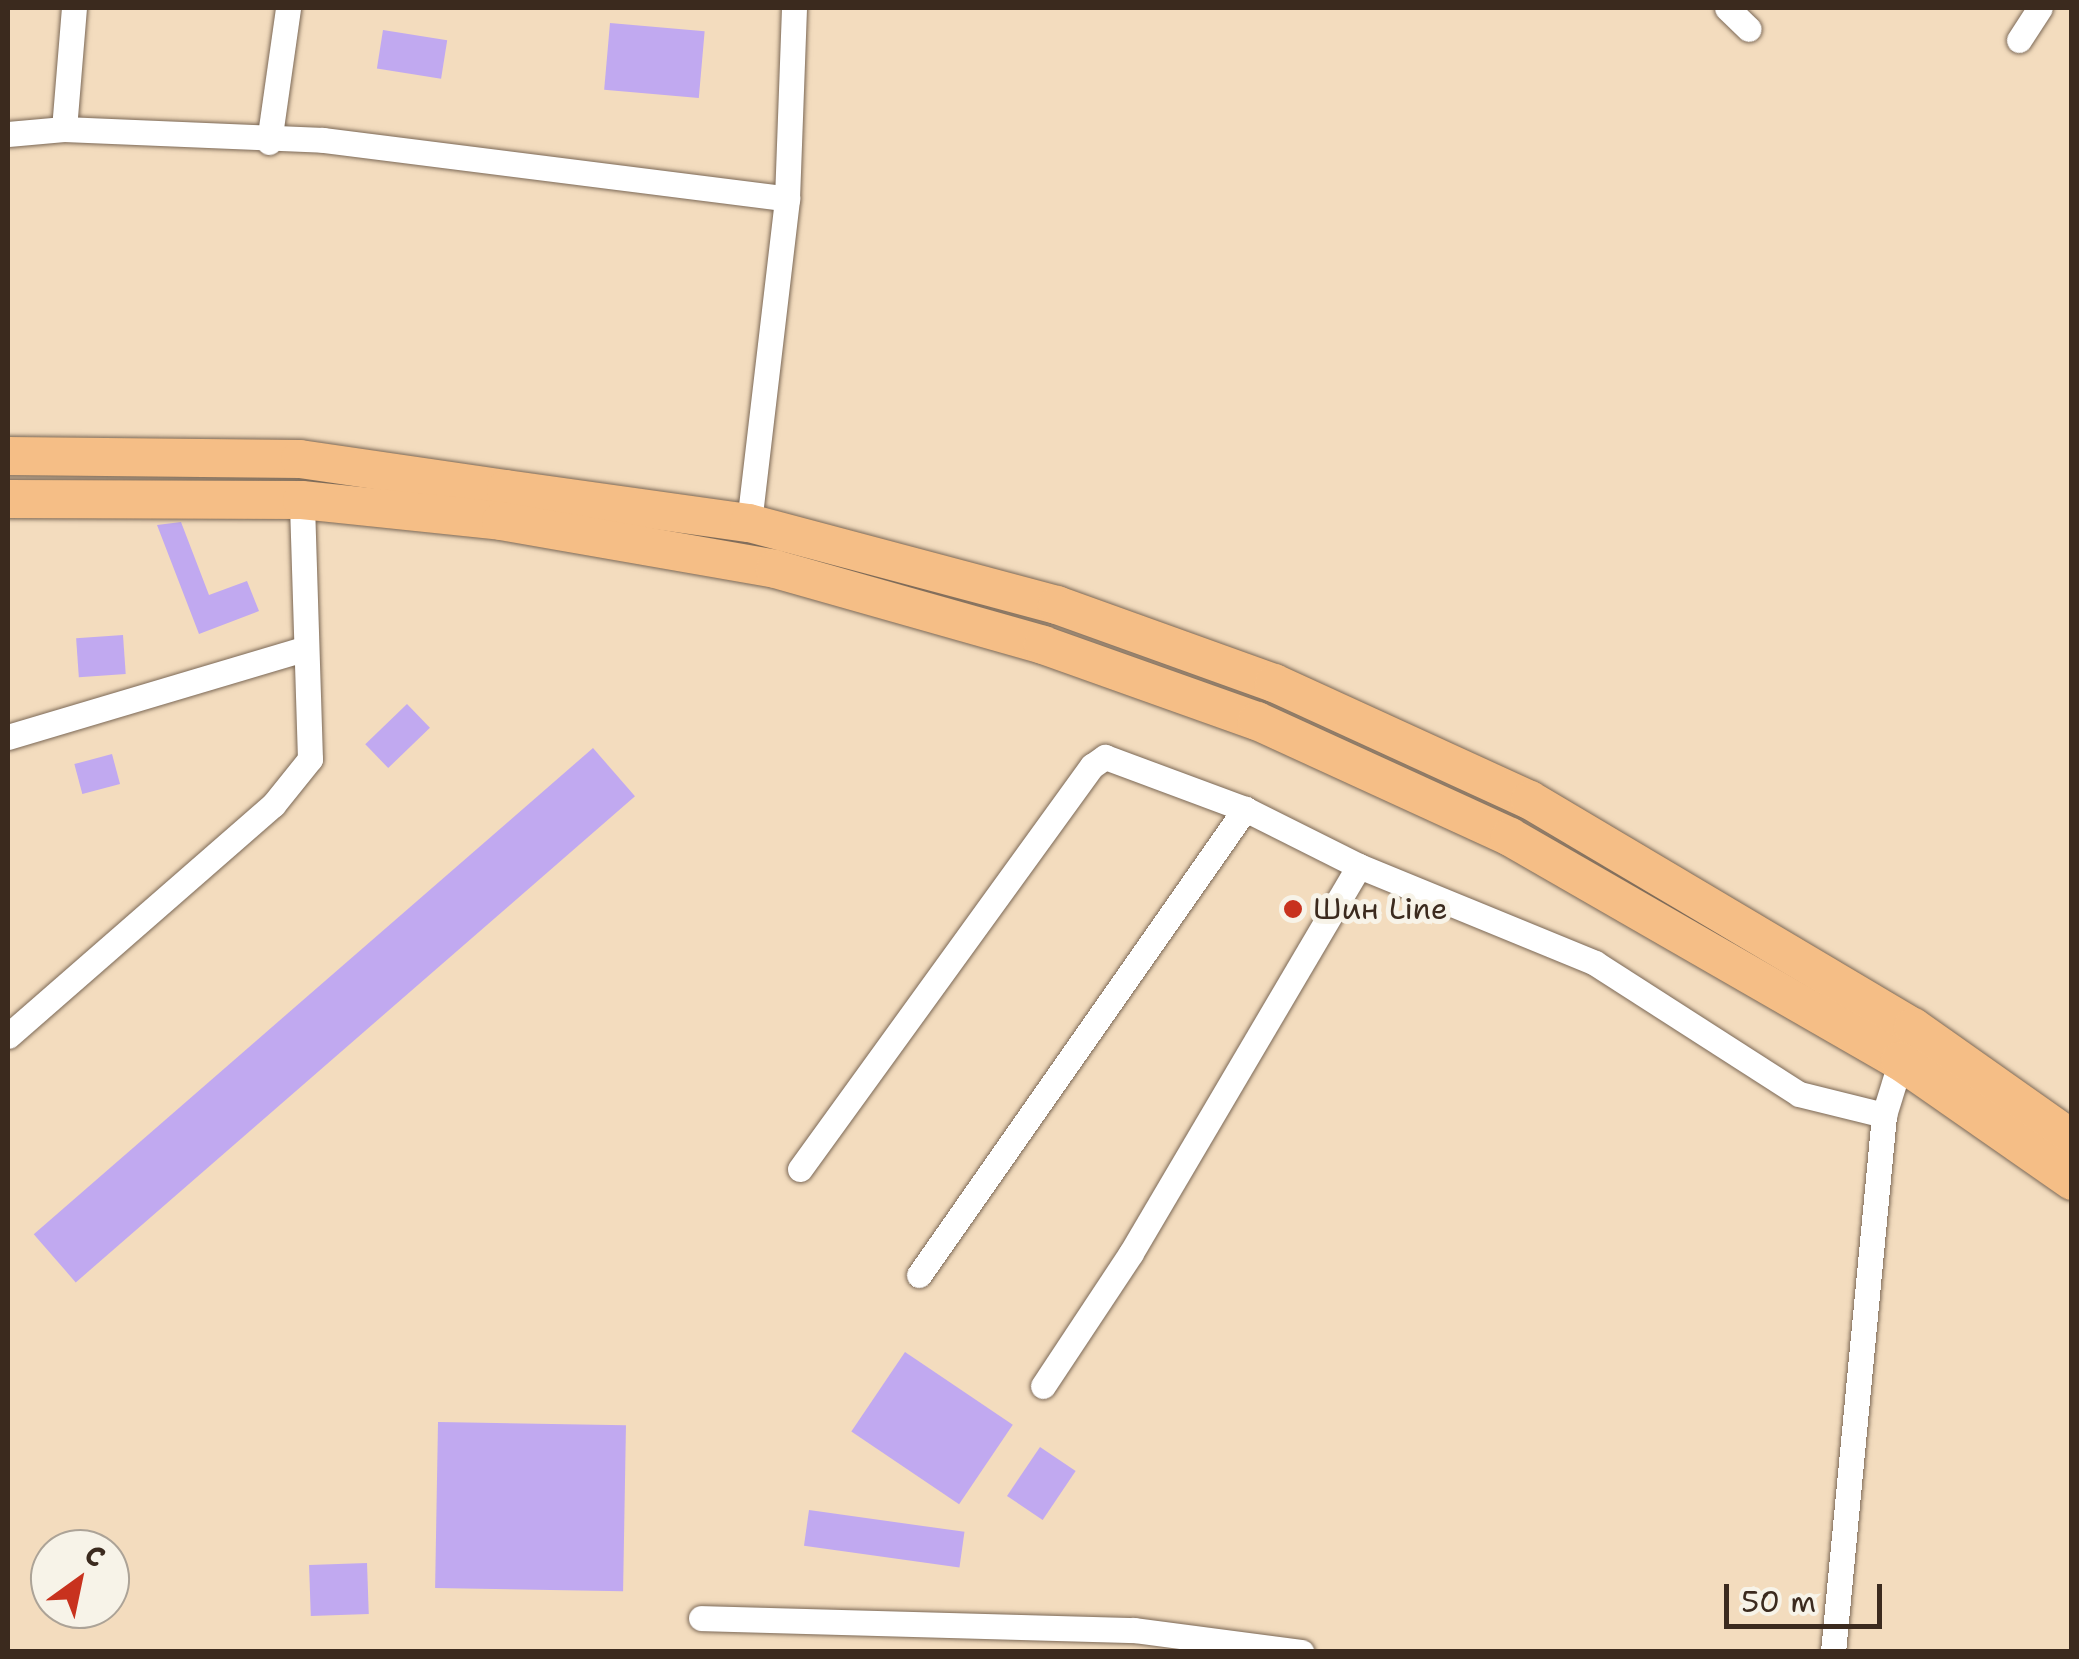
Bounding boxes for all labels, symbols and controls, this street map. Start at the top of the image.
place label: Шин Line [1313,891,1448,927]
marker: Шин Line [1282,898,1304,920]
north arrow [30,1529,130,1629]
text: С [78,1535,113,1576]
scale bar [1729,1564,1886,1626]
text: 50 m [1741,1581,1816,1622]

